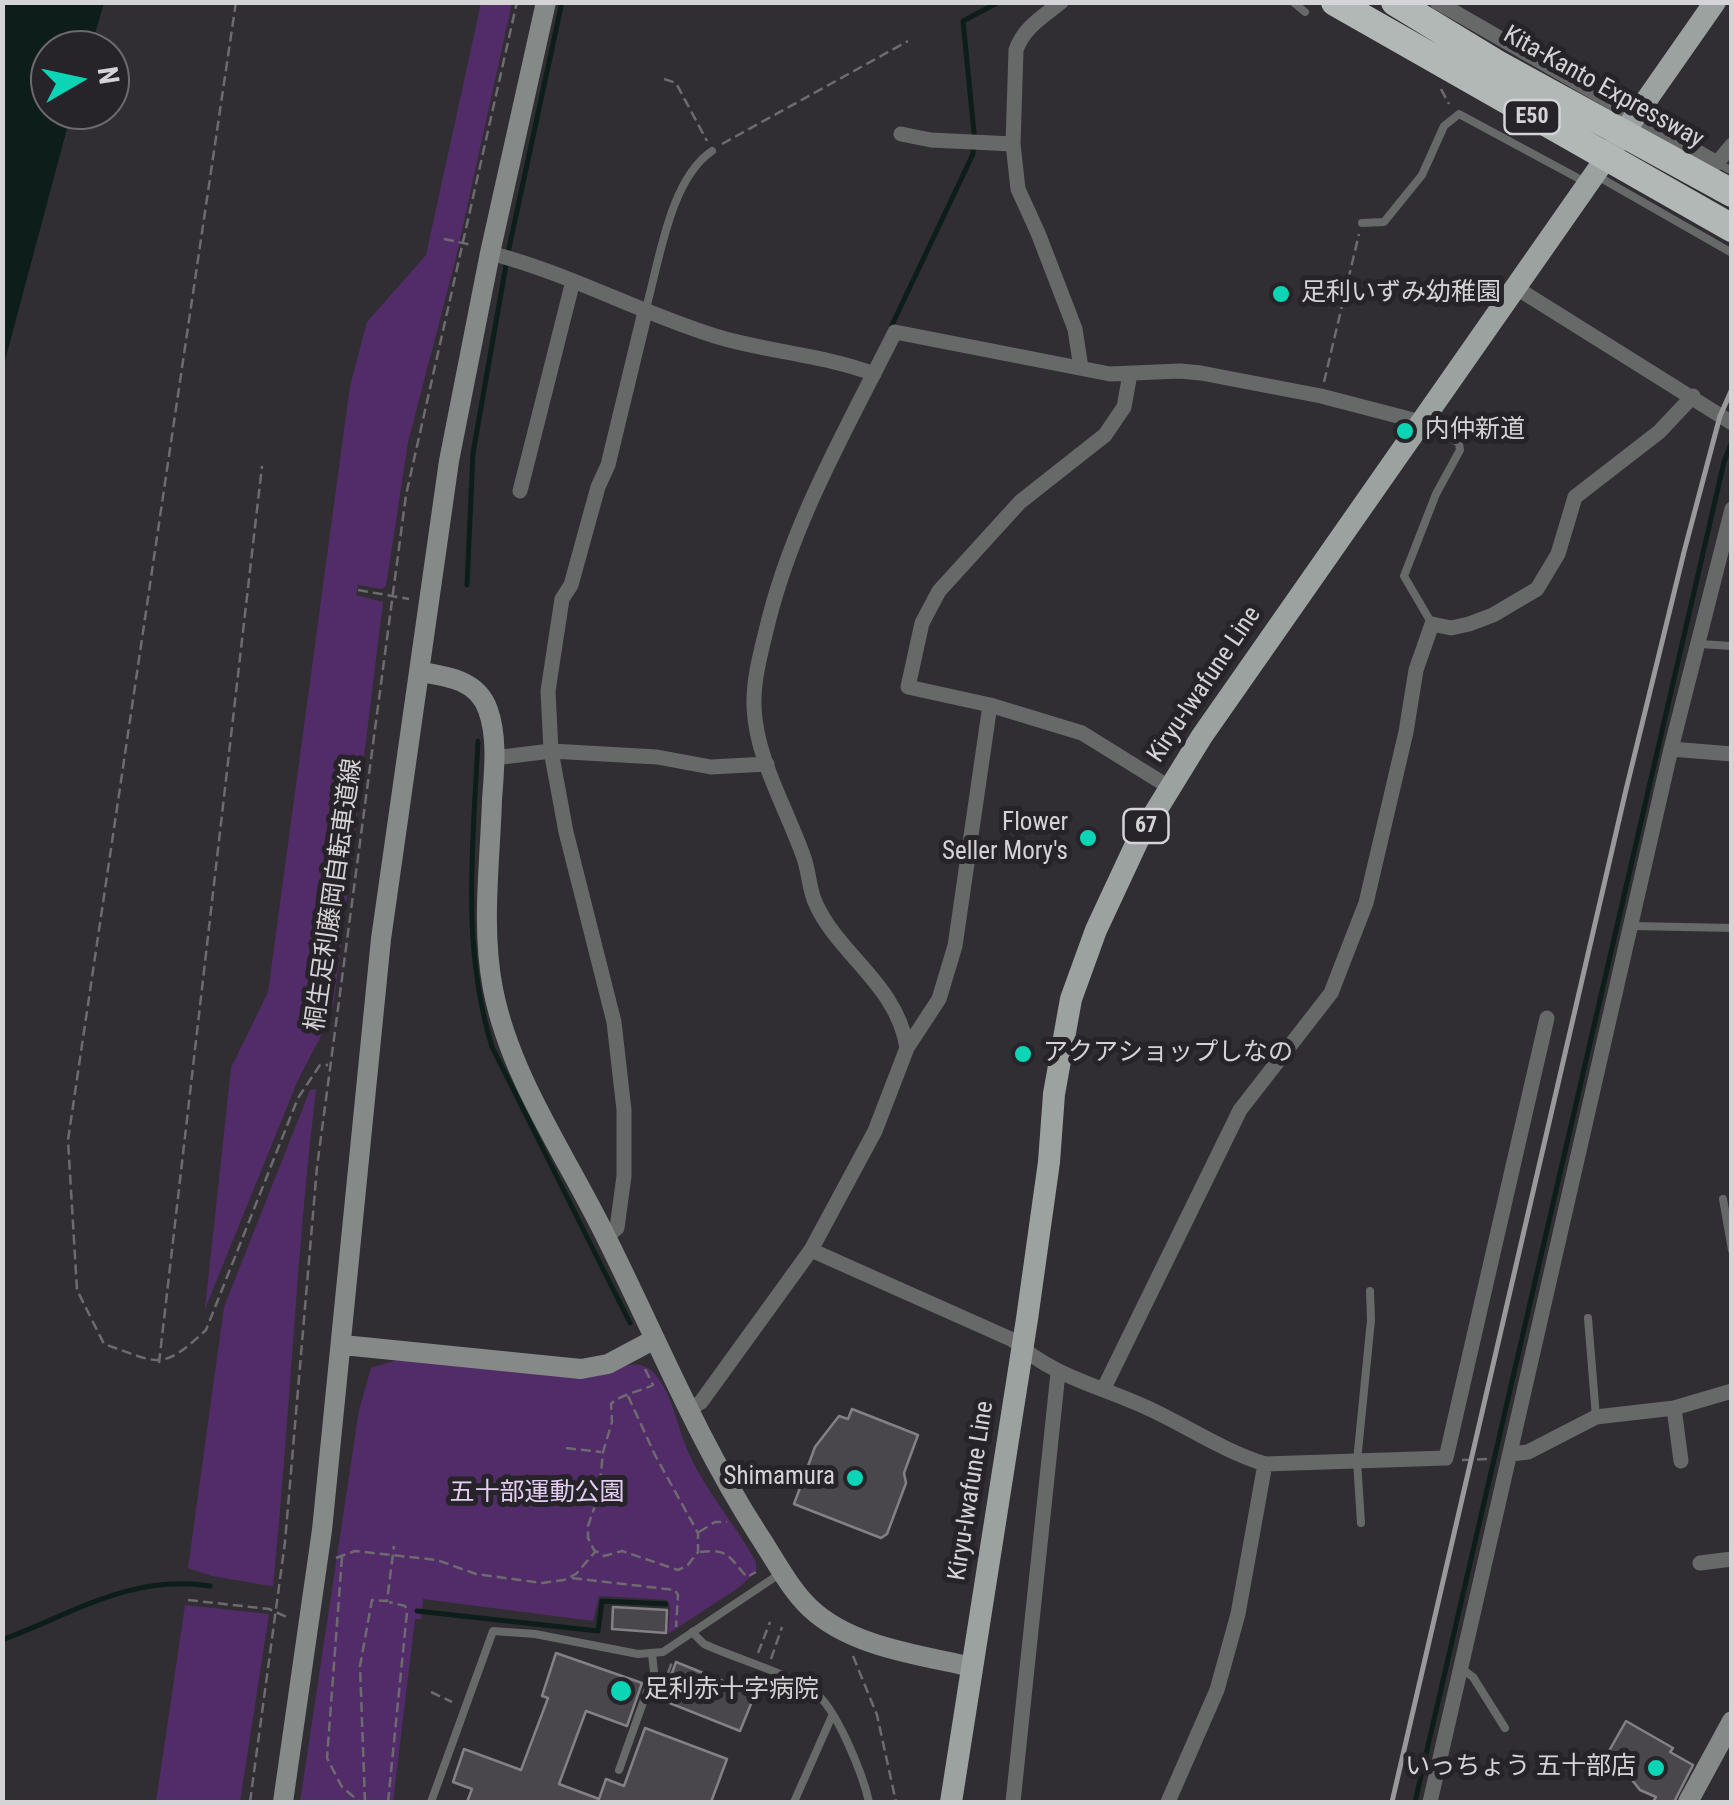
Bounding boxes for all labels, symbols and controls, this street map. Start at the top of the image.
street label: Kita-Kanto Expressway [1498,21,1708,155]
north arrow [30,30,130,130]
text: N [91,64,126,87]
road number: E50 [1504,100,1560,134]
place label: 足利いずみ幼稚園 [1301,279,1501,309]
marker: 足利いずみ幼稚園 [1270,283,1292,305]
place label: 内仲新道 [1425,416,1525,446]
marker: 内仲新道 [1394,420,1416,442]
street label: Kiryu-Iwafune Line [1142,601,1268,769]
street label: 桐生足利藤岡自転車道線 [301,757,369,1033]
place label: Flower Seller Mory's [942,809,1068,868]
road number: 67 [1124,809,1168,843]
marker: Flower Seller Mory's [1077,827,1099,849]
place label: アクアショップしなの [1043,1039,1293,1069]
marker: アクアショップしなの [1012,1043,1034,1065]
street label: Kiryu-Iwafune Line [943,1399,1001,1583]
place label: Shimamura [723,1463,835,1493]
marker: Shimamura [844,1467,866,1489]
park label: 五十部運動公園 [450,1479,624,1509]
place label: 足利赤十字病院 [644,1676,819,1706]
marker: 足利赤十字病院 [608,1678,634,1704]
place label: いっちょう 五十部店 [1405,1753,1636,1783]
marker: いっちょう 五十部店 [1645,1757,1667,1779]

